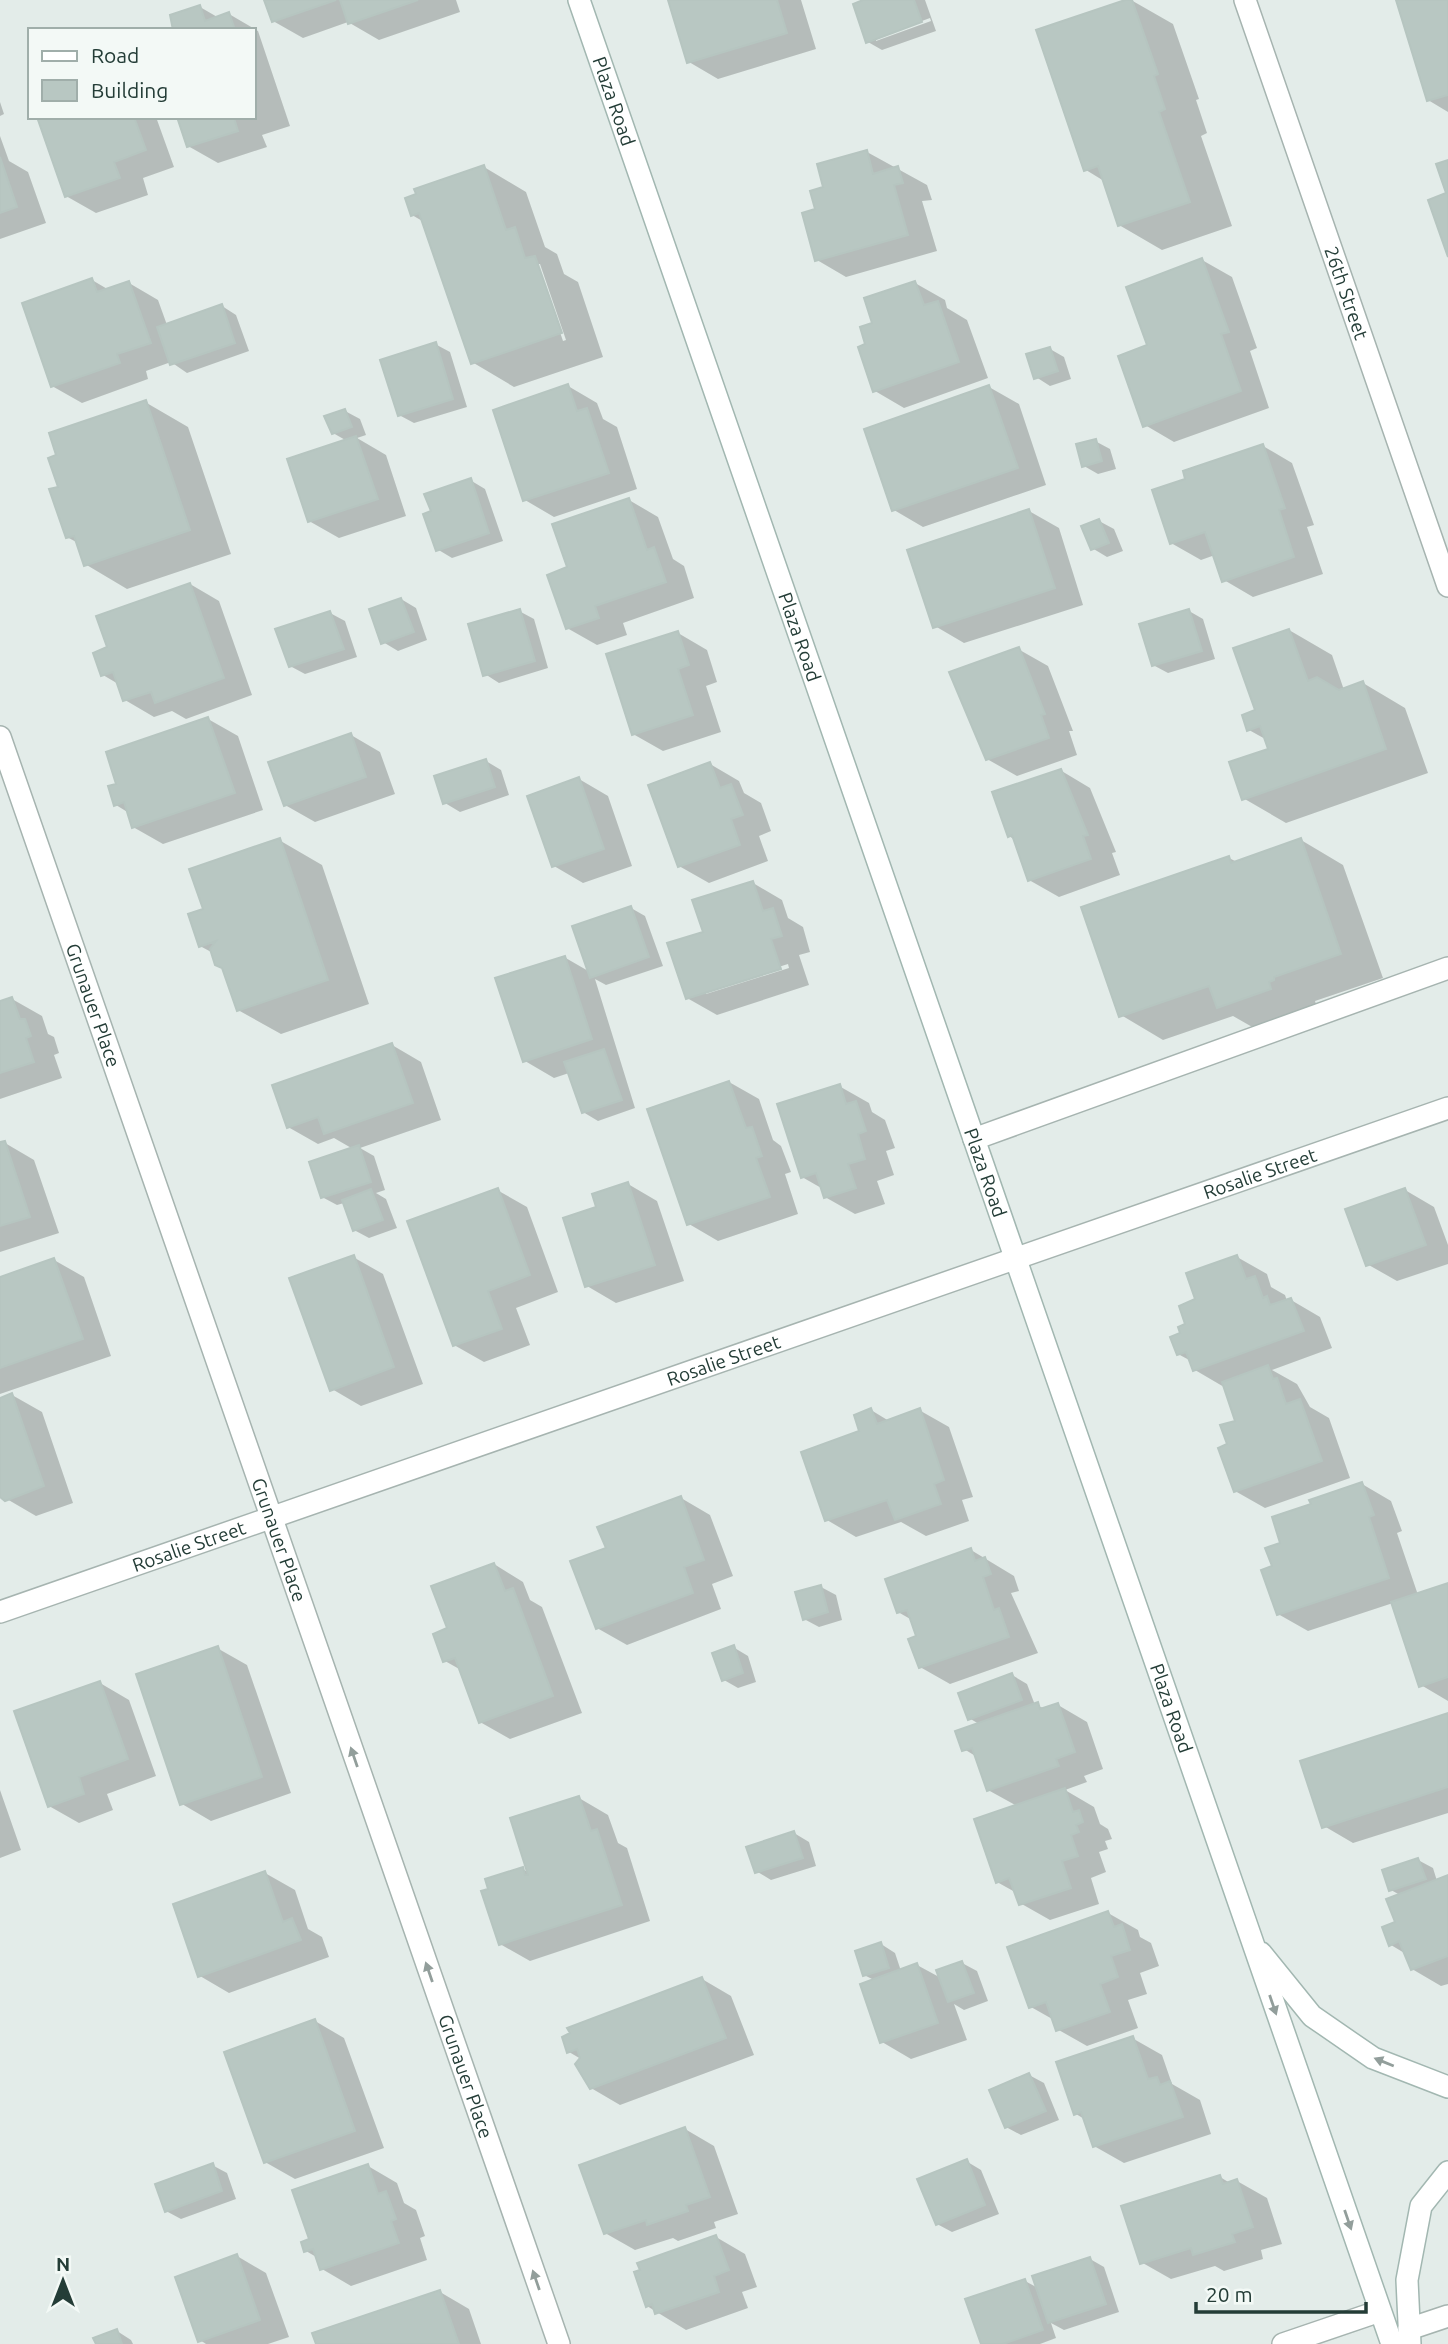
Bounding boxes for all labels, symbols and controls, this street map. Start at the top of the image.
legend [28,28,256,119]
text: Road [91,43,139,67]
street label: Plaza Road [588,54,640,149]
text: Building [91,78,168,102]
street label: 26th Street [1320,243,1373,343]
street label: Plaza Road [774,589,825,684]
street label: Grunauer Place [62,940,125,1070]
street label: Plaza Road [960,1125,1011,1220]
street label: Rosalie Street [1200,1143,1320,1203]
street label: Rosalie Street [664,1330,784,1390]
street label: Grunauer Place [248,1475,311,1605]
street label: Rosalie Street [129,1516,249,1576]
street label: Plaza Road [1146,1661,1197,1756]
one-way arrow [348,1747,359,1768]
one-way arrow [423,1962,434,1983]
one-way arrow [1268,1994,1279,2015]
street label: Grunauer Place [434,2011,498,2141]
one-way arrow [1374,2057,1395,2068]
one-way arrow [1343,2209,1354,2230]
north arrow [28,2246,98,2316]
text: N [56,2253,70,2275]
one-way arrow [530,2269,541,2290]
scale bar [1196,2270,1366,2314]
text: 20 m [1206,2282,1253,2306]

